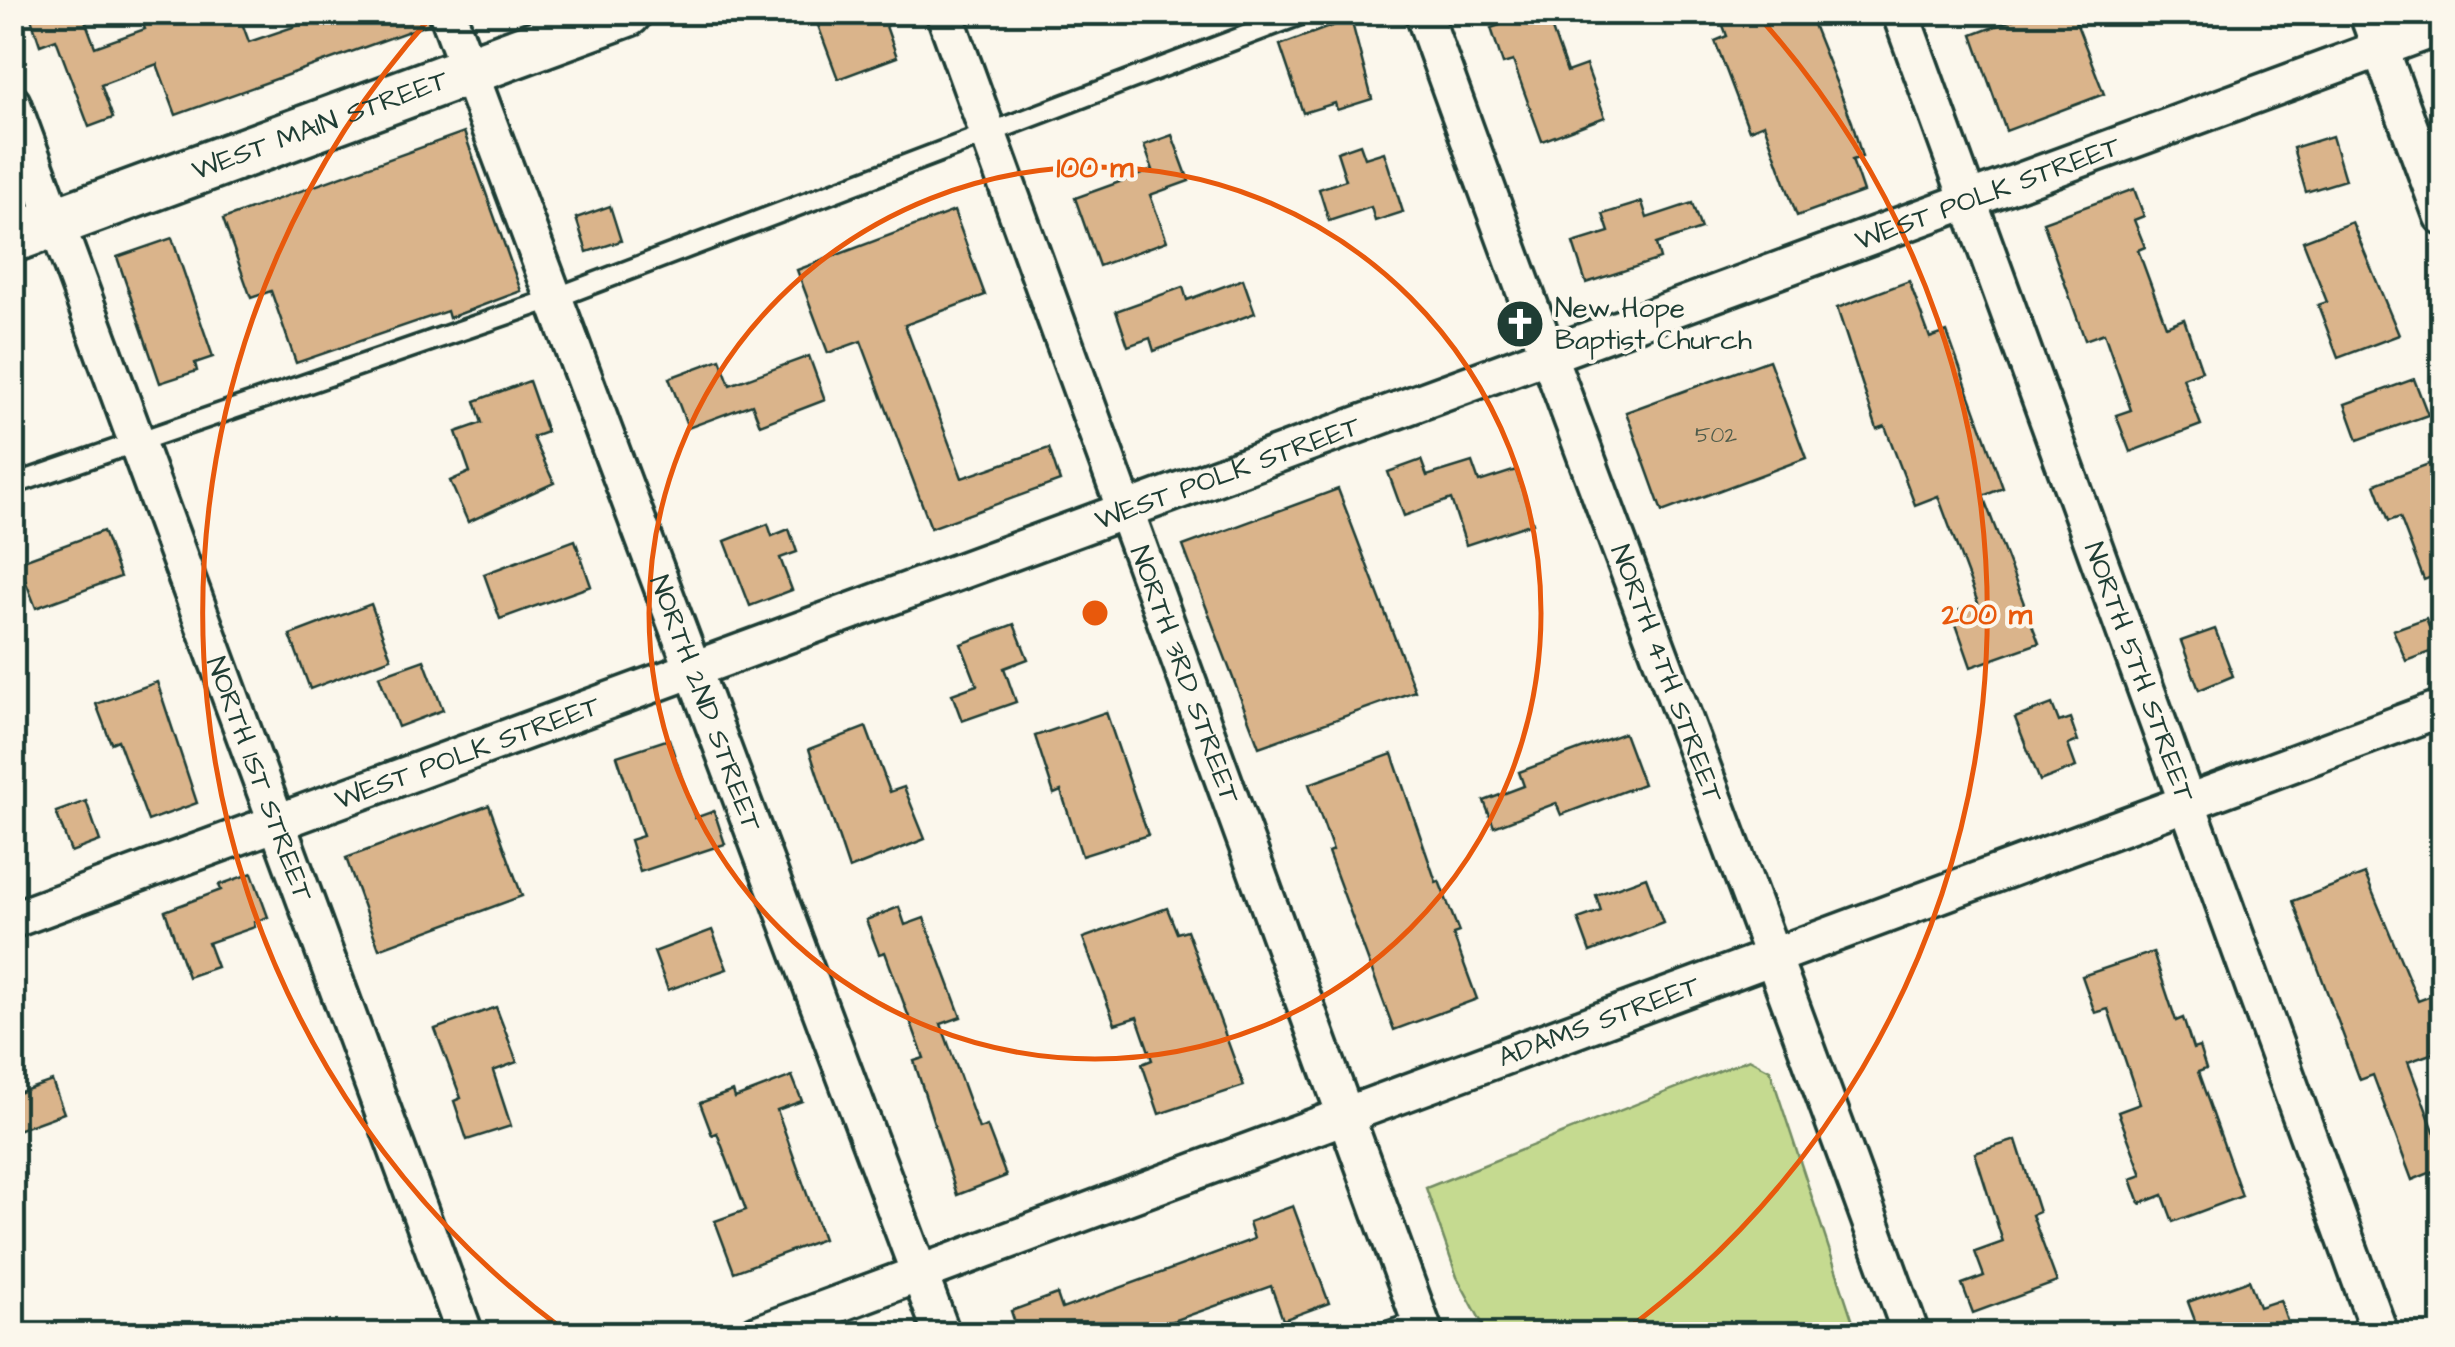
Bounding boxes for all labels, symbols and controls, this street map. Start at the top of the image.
street label: WEST MAIN STREET [187,60,454,190]
street label: WEST POLK STREET [1850,126,2126,260]
text: 100 m [1056,147,1134,189]
place label: New Hope Baptist Church [1555,289,1752,360]
church icon: New Hope Baptist Church [1494,298,1546,350]
street label: WEST POLK STREET [1089,406,1366,539]
house number: 502 [1695,420,1737,451]
street label: NORTH 5TH STREET [2075,537,2205,808]
street label: NORTH 4TH STREET [1601,539,1733,808]
street label: NORTH 3RD STREET [1120,540,1250,809]
street label: NORTH 2ND STREET [640,569,772,837]
text: 200 m [1941,594,2033,636]
centre of rings [1077,595,1113,631]
street label: NORTH 1ST STREET [197,651,323,907]
street label: WEST POLK STREET [329,686,606,819]
street label: ADAMS STREET [1492,966,1706,1077]

